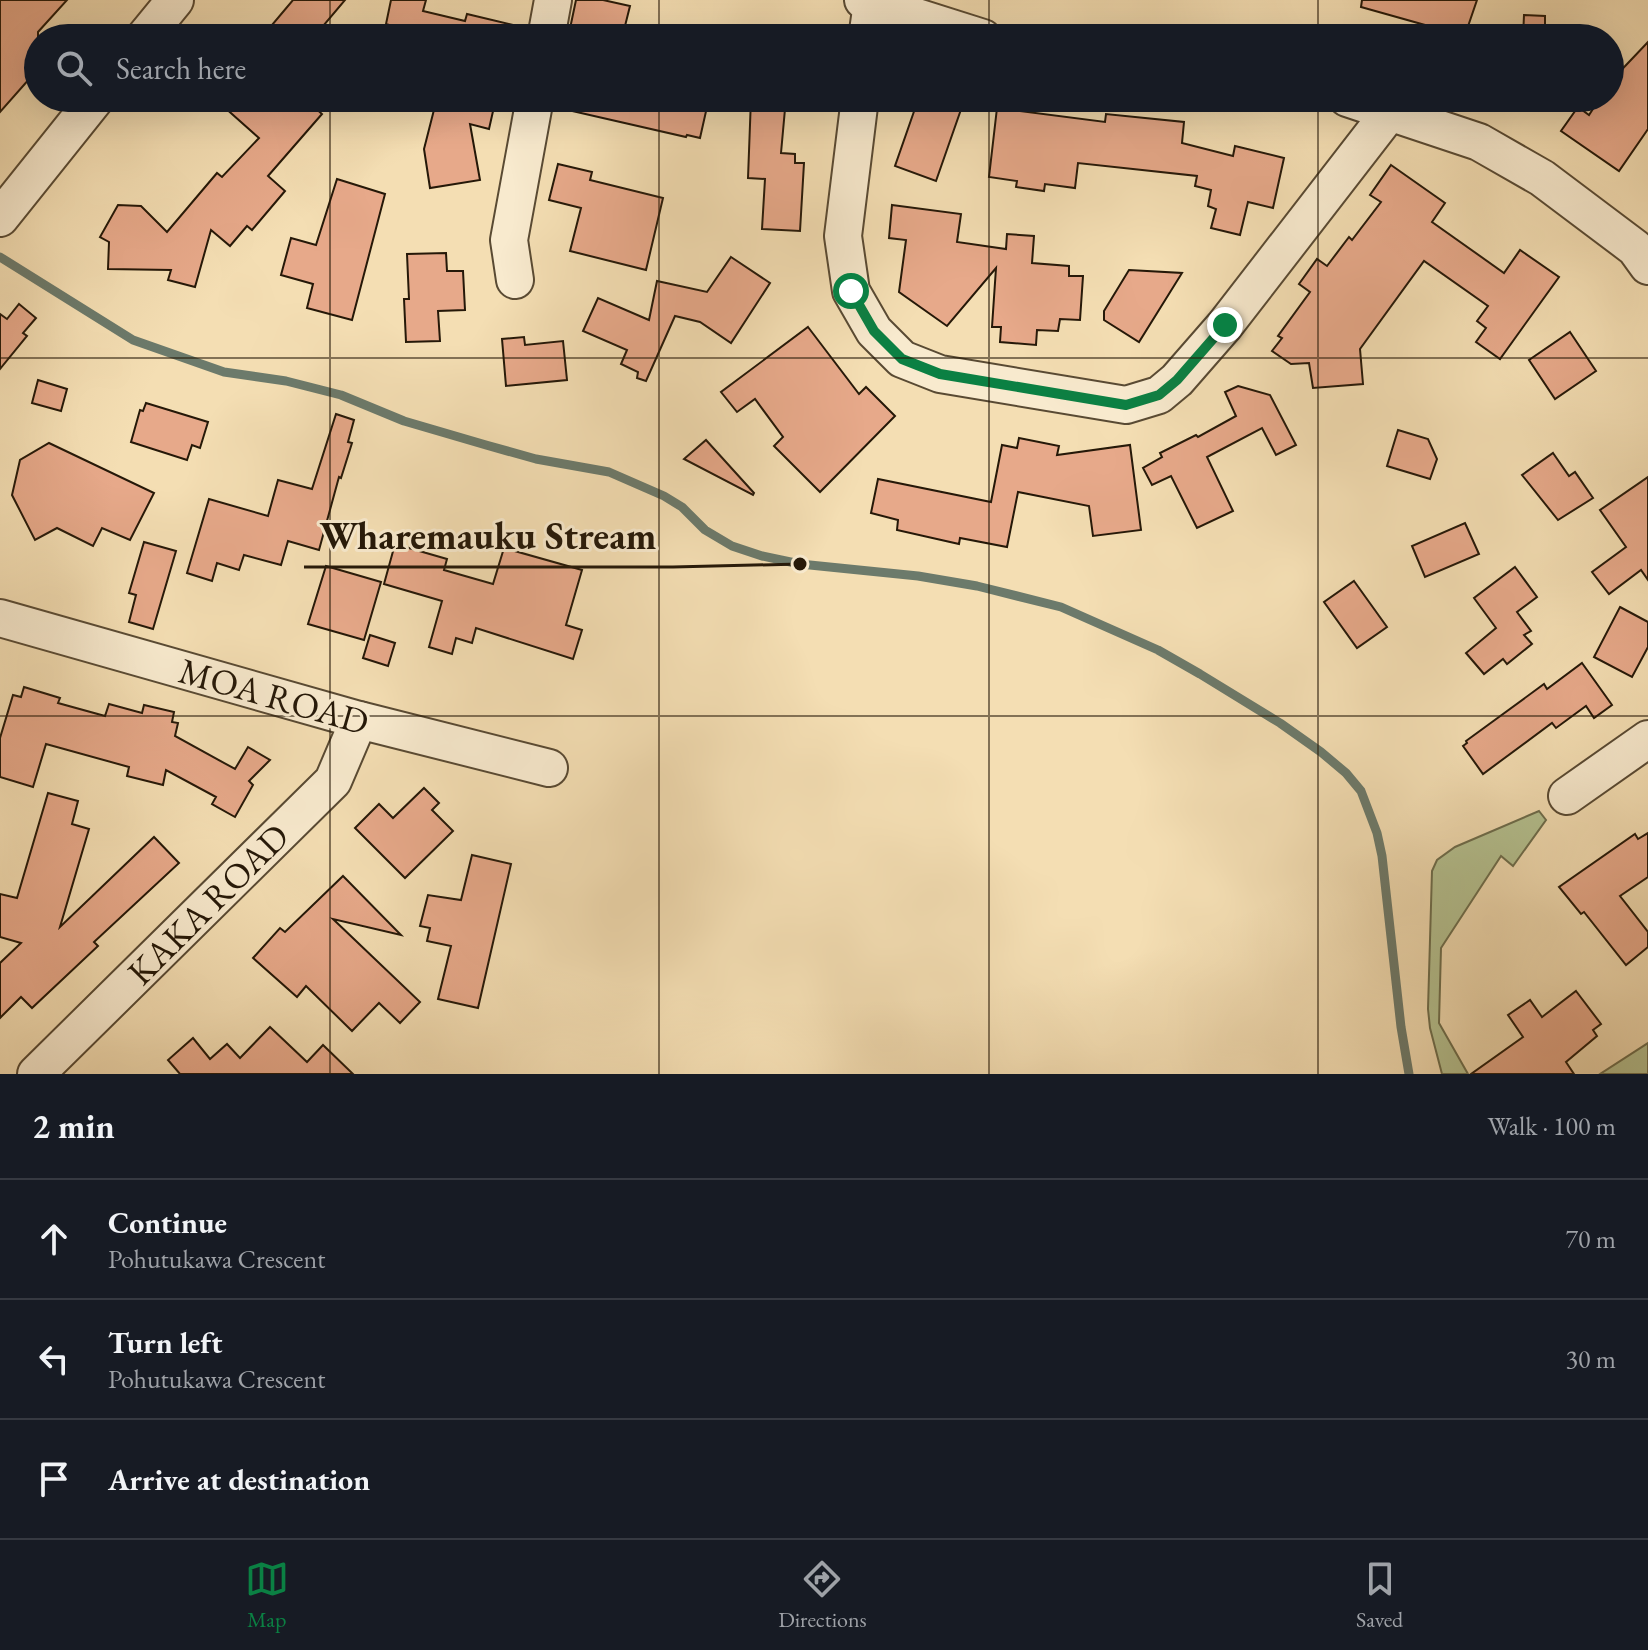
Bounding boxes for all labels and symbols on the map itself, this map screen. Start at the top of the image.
route start [833,273,869,309]
route end [1207,307,1243,343]
callout: Wharemauku Stream [304,505,673,567]
text: Wharemauku Stream [320,511,657,560]
street label: MOA ROAD [174,647,374,745]
street label: KAKA ROAD [117,813,299,995]

